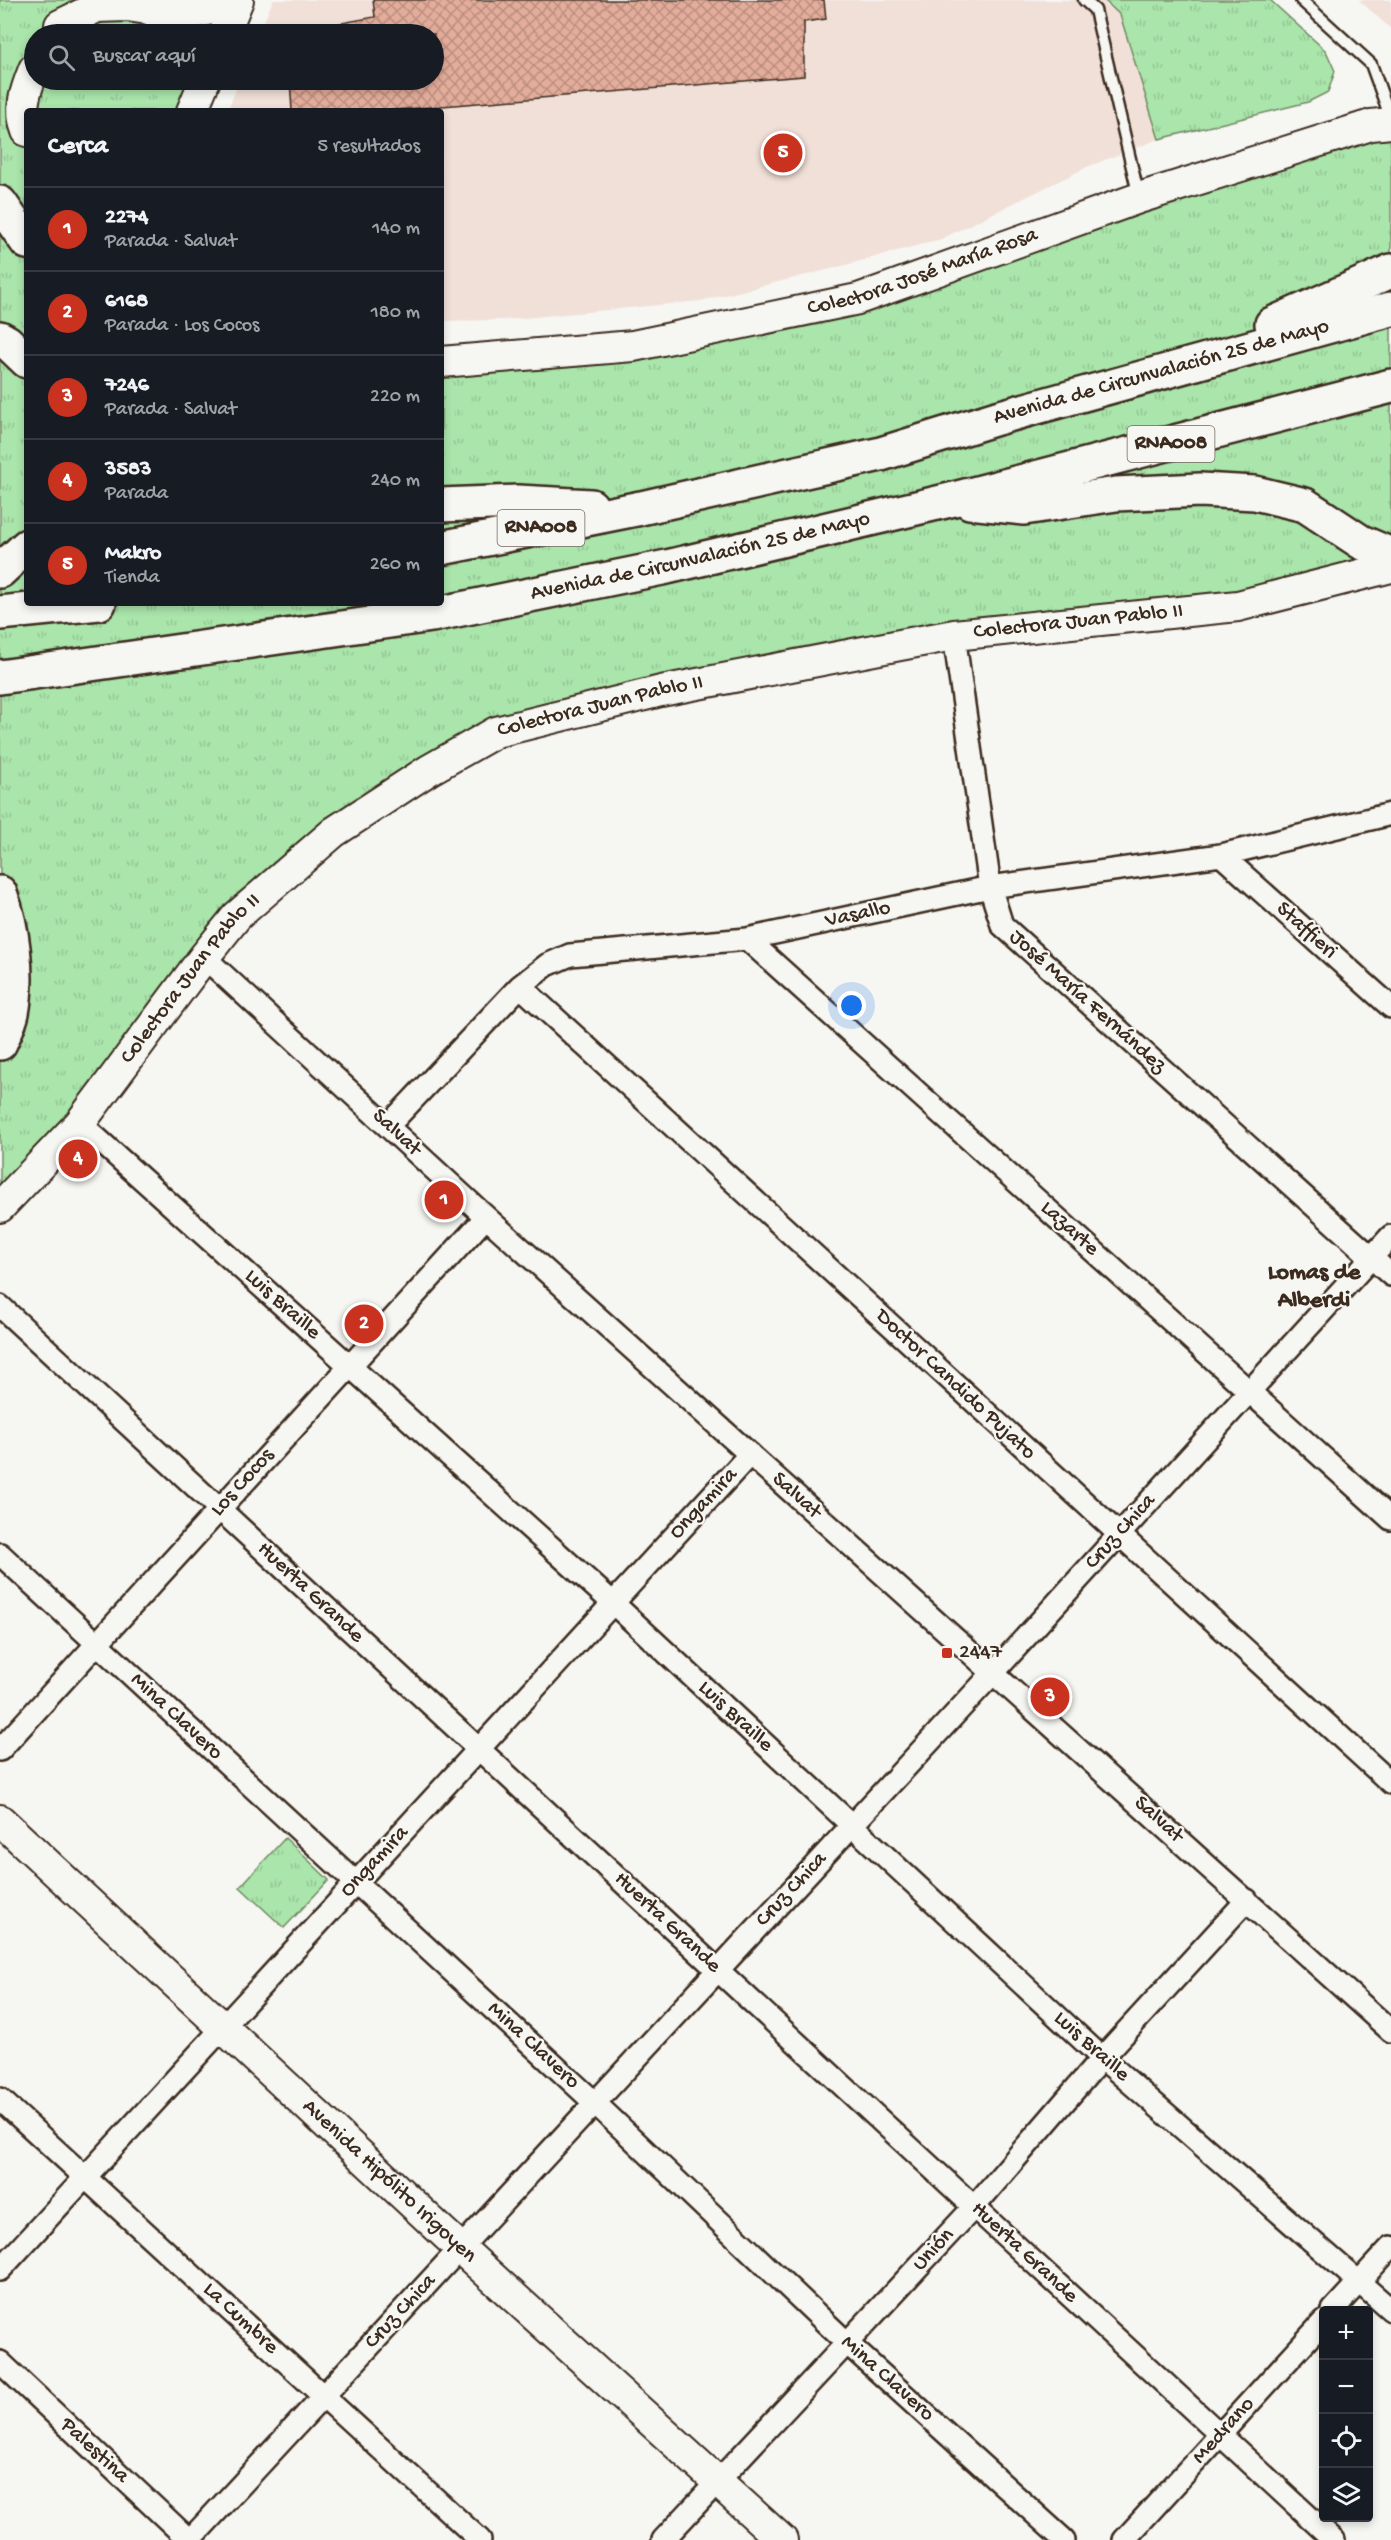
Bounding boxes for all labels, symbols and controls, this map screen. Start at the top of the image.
search box [24,24,444,90]
icon: search [45,41,78,74]
text: Buscar aquí [93,44,196,70]
pin: 5 [764,130,802,176]
text: Cerca [48,132,108,163]
text: 5 resultados [317,136,420,159]
text: 2274 [105,205,148,231]
text: 1 [63,218,72,241]
text: 140 m [372,218,420,241]
street label: Colectora José María Rosa [805,222,1042,322]
text: Parada · Salvat [105,231,237,254]
text: 6168 [105,289,148,315]
text: 2 [63,302,72,325]
text: 180 m [371,302,420,325]
street label: Avenida de Circunvalación 25 de Mayo [991,314,1332,431]
text: Parada · Los Cocos [105,315,259,338]
text: 7246 [105,373,149,399]
text: 3 [62,386,73,409]
text: 220 m [370,386,420,409]
text: Parada · Salvat [105,399,237,422]
road number: RNA008 [1128,426,1214,462]
text: 3583 [105,457,151,483]
text: 4 [63,470,72,493]
text: 240 m [370,470,420,493]
text: Parada [105,483,168,506]
street label: Avenida de Circunvalación 25 de Mayo [528,506,873,608]
road number: RNA008 [498,510,584,546]
text: Makro [105,541,162,567]
text: 5 [62,554,73,577]
text: 260 m [370,554,420,577]
text: Tienda [105,567,160,590]
street label: Colectora Juan Pablo II [972,599,1185,646]
street label: Colectora Juan Pablo II [495,670,705,744]
street label: Colectora Juan Pablo II [115,888,266,1069]
street label: Vasallo [822,895,893,935]
street label: Staffieri [1270,897,1342,965]
street label: José María Fernández [1003,925,1172,1080]
your location [837,991,866,1020]
street label: Salvat [366,1104,428,1164]
pin: 4 [58,1136,98,1182]
pin: 1 [424,1178,464,1222]
street label: Lazarte [1034,1196,1104,1263]
district label: Lomas de Alberdi [1268,1259,1362,1316]
street label: Luis Braille [239,1264,326,1346]
pin: 2 [344,1302,384,1346]
street label: Doctor Candido Pujato [868,1303,1041,1466]
street label: Los Cocos [206,1443,281,1523]
street label: Ongamira [664,1462,744,1545]
street label: Salvat [766,1467,828,1526]
street label: Cruz Chica [1080,1488,1162,1575]
street label: Huerta Grande [251,1537,369,1650]
place label: 2447 [959,1640,1003,1666]
marker: 2447 [940,1646,954,1660]
street label: Mina Clavero [124,1668,228,1766]
pin: 3 [1030,1674,1070,1720]
street label: Luis Braille [692,1676,779,1759]
street label: Salvat [1128,1791,1190,1850]
street label: Ongamira [335,1820,415,1903]
street label: Cruz Chica [751,1847,834,1933]
street label: Huerta Grande [608,1867,726,1980]
street label: Mina Clavero [481,1997,585,2095]
street label: Luis Braille [1048,2006,1135,2088]
street label: Avenida Hipólito Irigoyen [296,2094,482,2270]
street label: Huerta Grande [965,2197,1083,2310]
street label: Unión [908,2223,961,2277]
street label: Cruz Chica [360,2269,443,2355]
street label: La Cumbre [197,2277,284,2361]
map controls [1319,2306,1373,2522]
button: + [1319,2306,1373,2360]
street label: Mina Clavero [835,2330,939,2428]
button: − [1319,2360,1373,2414]
street label: Medrano [1187,2392,1261,2470]
street label: Palestina [53,2412,135,2490]
button: locate [1319,2414,1373,2468]
button: layers [1319,2468,1373,2522]

